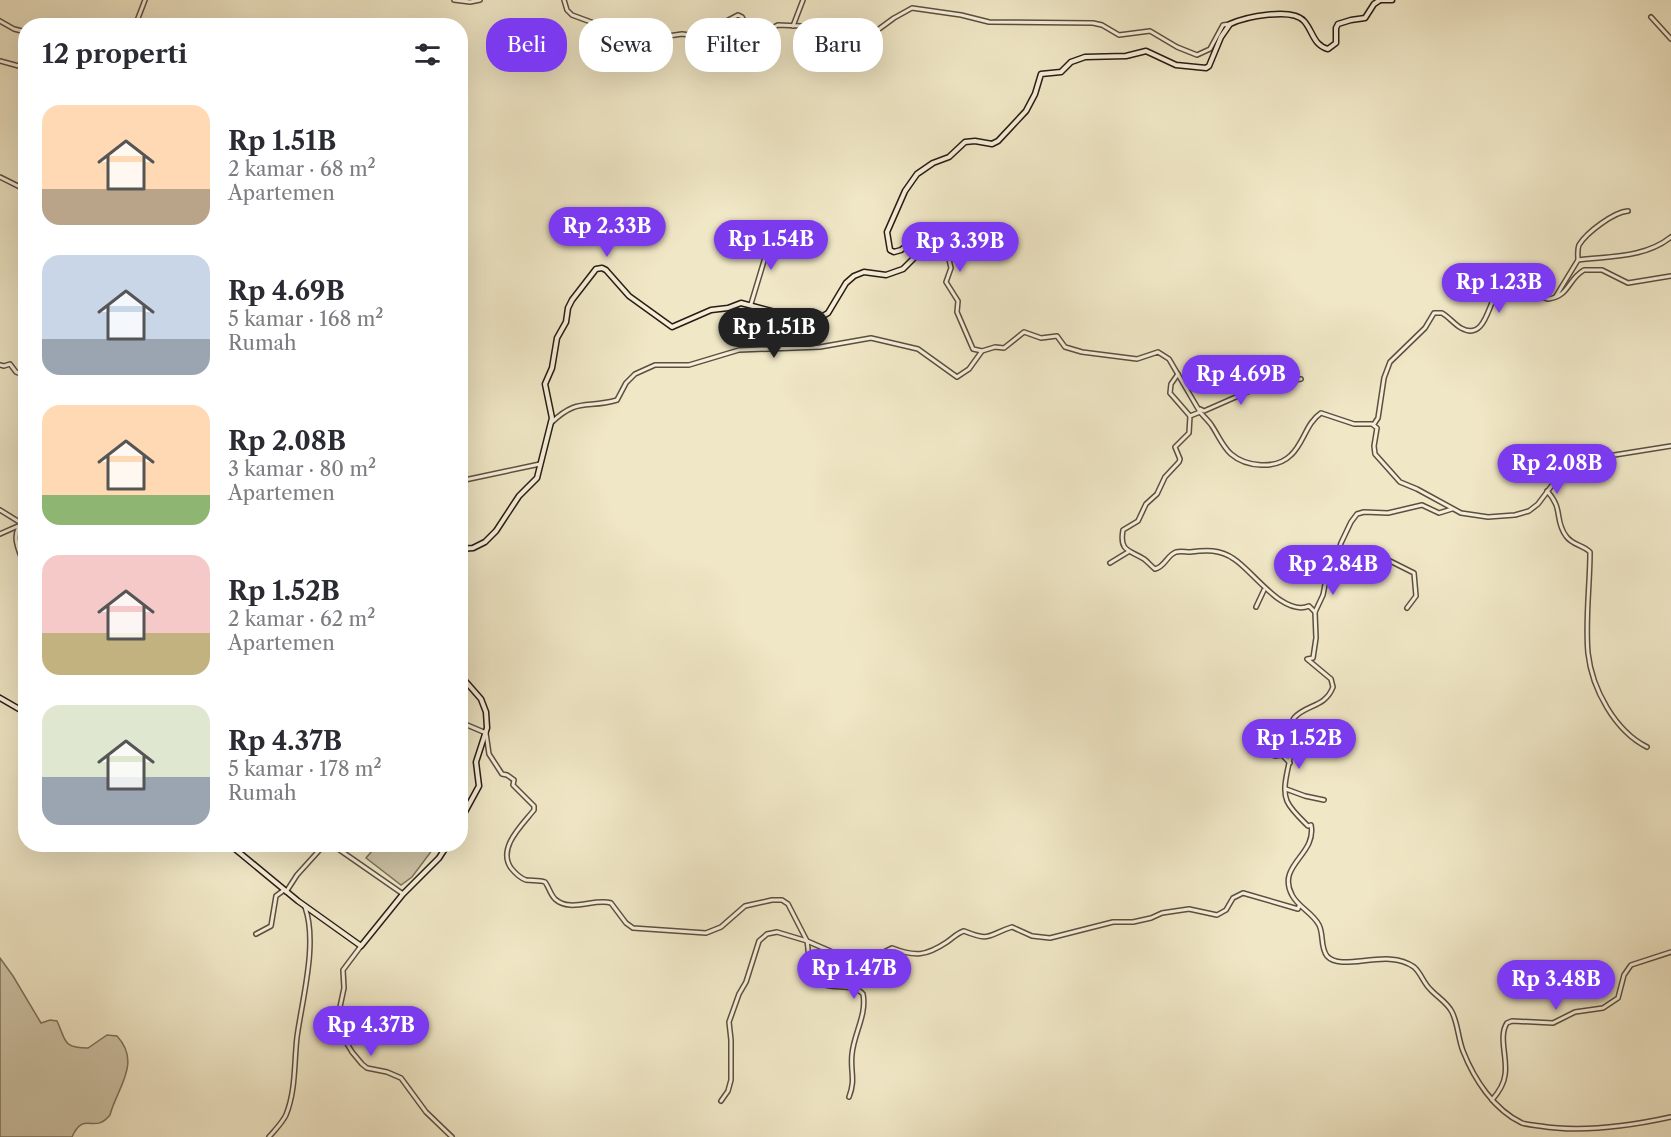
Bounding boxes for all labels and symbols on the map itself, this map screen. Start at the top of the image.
pin: Rp 2.33B [545,207,669,258]
pin: Rp 1.54B [709,220,833,271]
pin: Rp 3.39B [898,222,1022,273]
pin: Rp 1.23B [1437,263,1561,314]
pin: Rp 1.51B [712,308,836,359]
pin: Rp 4.69B [1179,355,1303,406]
pin: Rp 2.08B [1495,444,1619,495]
pin: Rp 2.84B [1271,545,1395,596]
pin: Rp 1.52B [1237,719,1361,770]
pin: Rp 1.47B [792,949,916,1000]
pin: Rp 3.48B [1494,960,1618,1011]
pin: Rp 4.37B [309,1006,433,1057]

